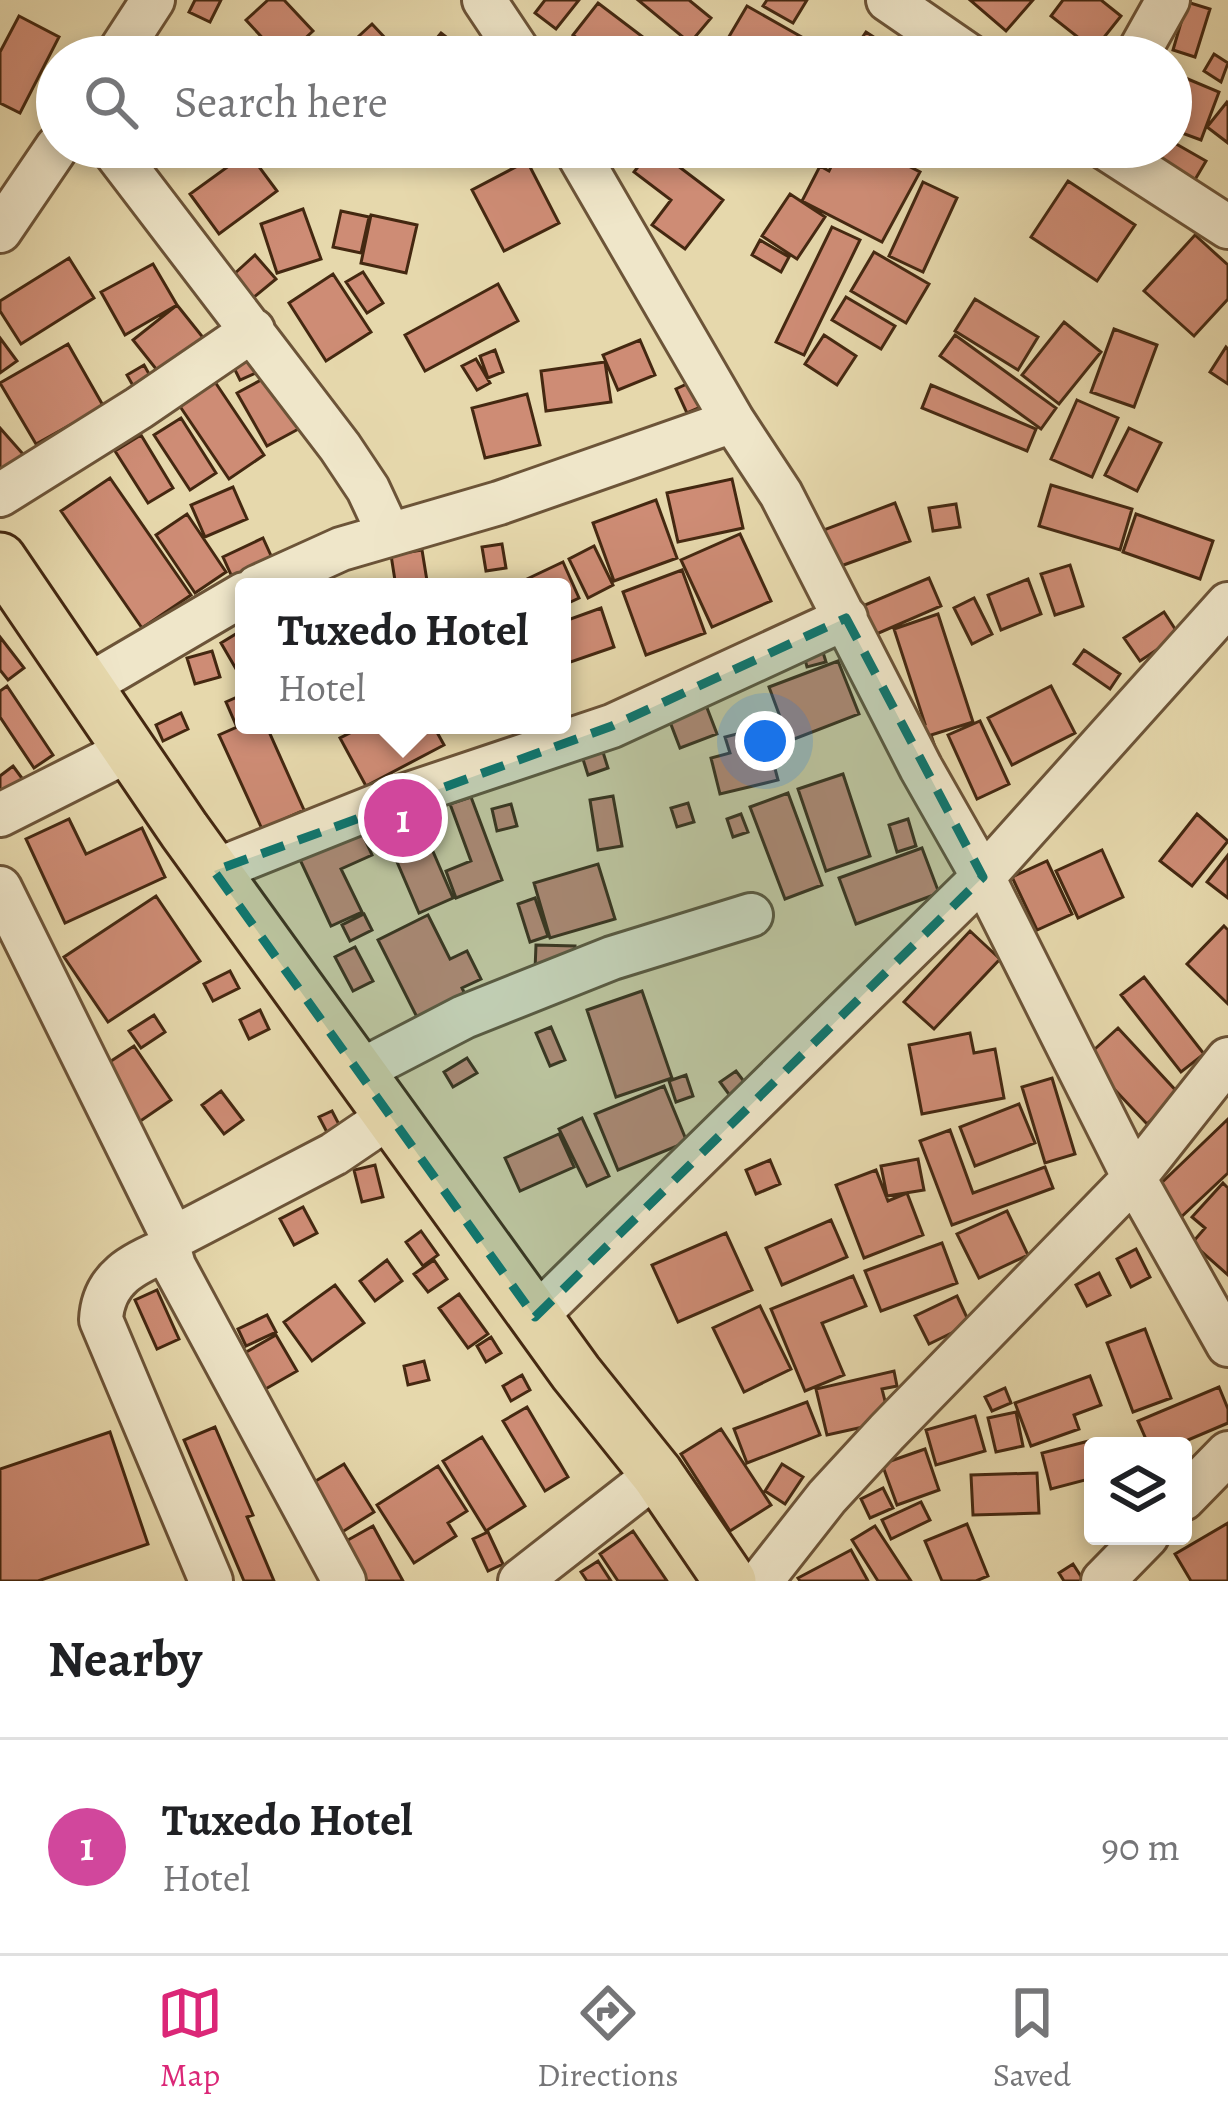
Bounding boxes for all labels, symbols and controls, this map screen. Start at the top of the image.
search box [36,36,1192,168]
icon: search [78,69,144,135]
text: Search here [174,71,388,133]
popup [235,578,571,734]
text: Tuxedo Hotel [278,599,528,661]
text: Hotel [278,661,366,714]
your location [735,711,795,771]
pin: 1 [364,773,442,863]
map controls [1084,1437,1192,1545]
button: layers [1084,1437,1192,1545]
text: Nearby [48,1624,202,1694]
text: Tuxedo Hotel [162,1789,413,1851]
text: 1 [80,1820,94,1873]
text: 90 m [1101,1820,1180,1873]
text: Hotel [162,1851,250,1904]
tab: Map [157,1980,223,2097]
tab: Directions [537,1980,679,2097]
tab: Saved [993,1980,1071,2097]

